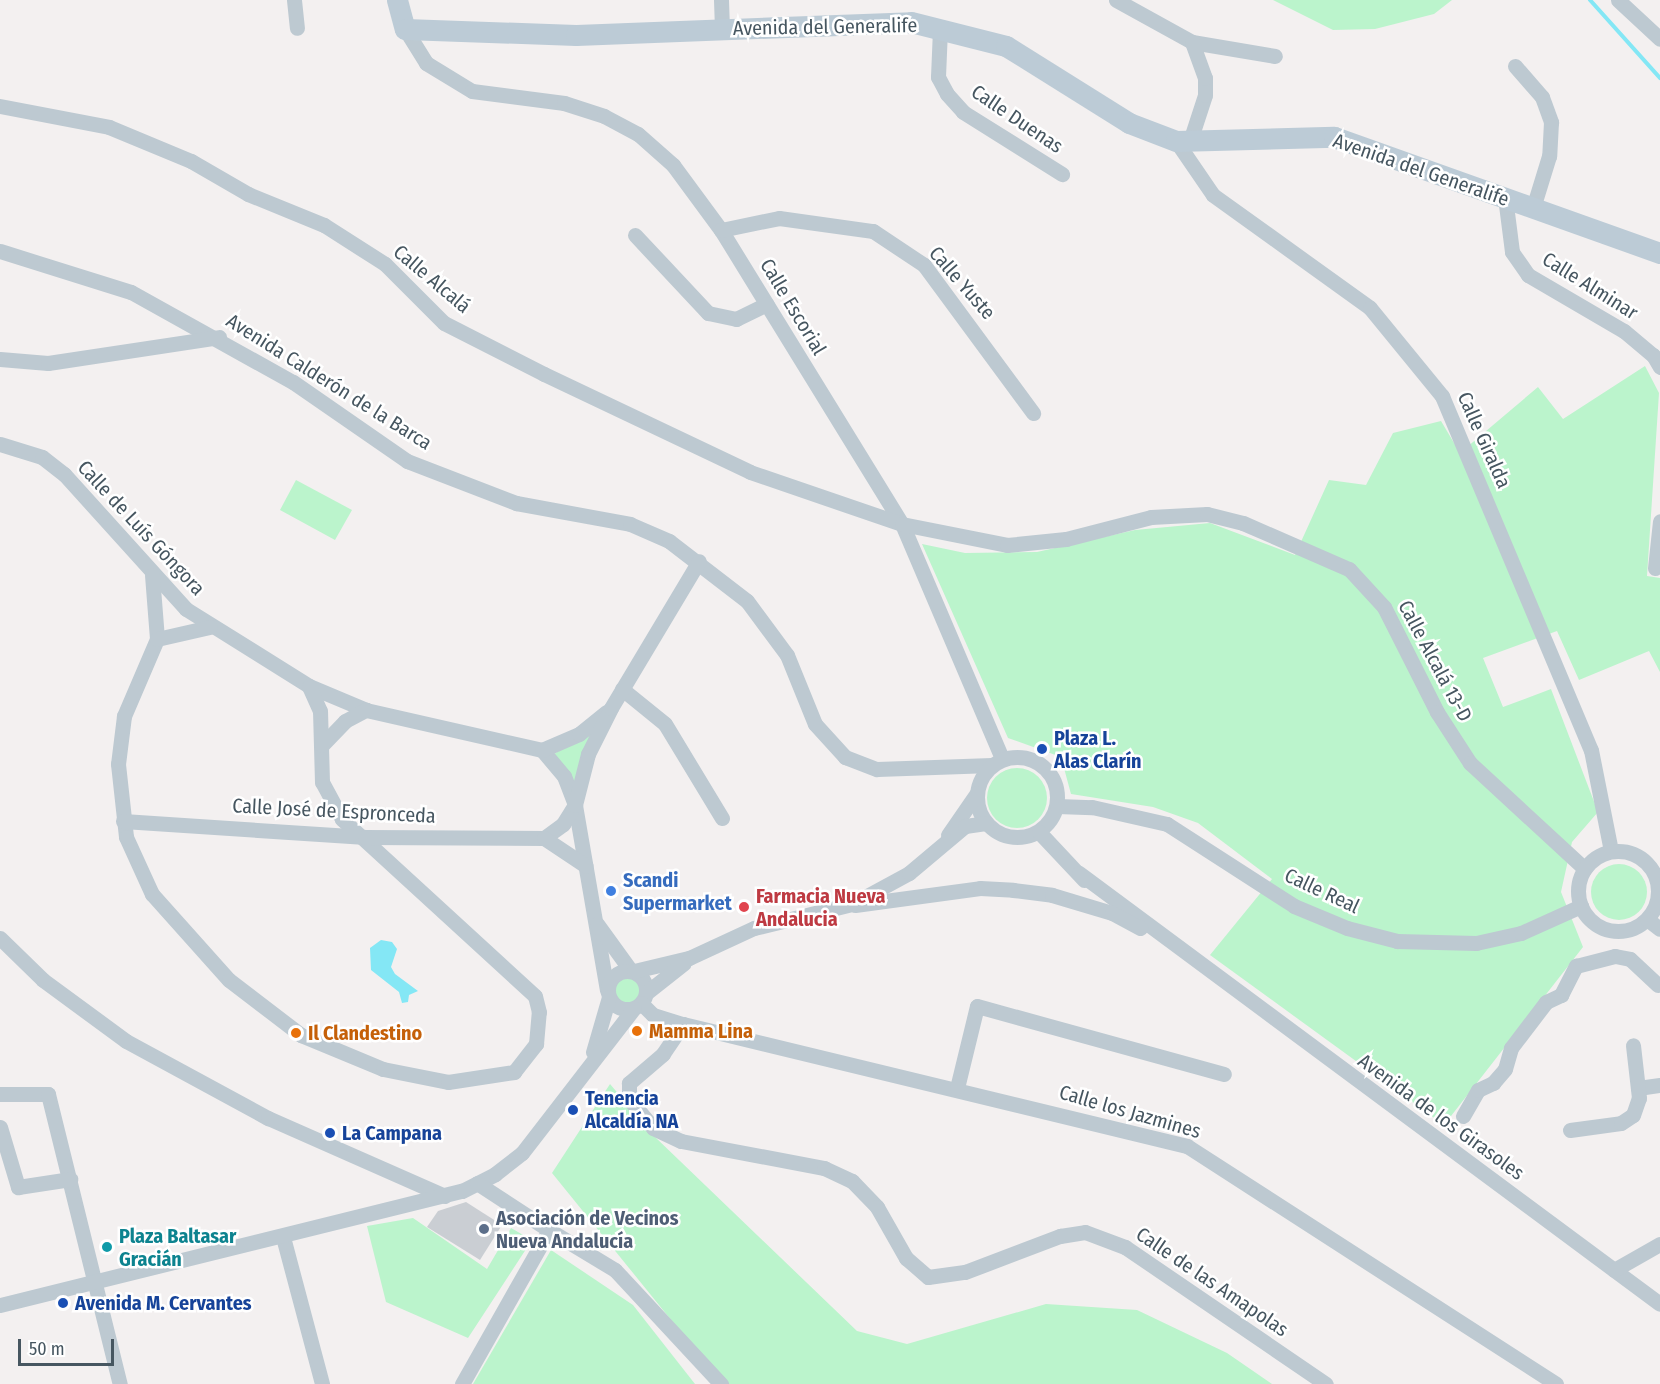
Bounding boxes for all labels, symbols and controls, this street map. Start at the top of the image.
street label: Avenida del Generalife [733,13,917,41]
street label: Calle Duenas [967,80,1067,158]
street label: Avenida del Generalife [1330,129,1512,211]
street label: Calle Alcalá [389,240,475,318]
street label: Calle Yuste [924,242,1000,324]
street label: Calle Alminar [1538,247,1642,325]
street label: Calle Escorial [755,255,831,359]
street label: Avenida Calderón de la Barca [222,309,436,455]
street label: Calle Giralda [1452,388,1516,492]
street label: Calle de Luís Góngora [72,456,210,600]
street label: Calle Alcalá 13-D [1393,596,1477,726]
place label: Plaza L. Alas Clarín [1054,726,1142,773]
marker: Plaza L. Alas Clarín [1035,742,1049,756]
street label: Calle José de Espronceda [232,794,436,828]
street label: Calle Real [1281,863,1363,919]
place label: Scandi Supermarket [623,868,732,915]
marker: Scandi Supermarket [604,884,618,898]
place label: Farmacia Nueva Andalucia [756,884,885,931]
marker: Farmacia Nueva Andalucia [737,900,751,914]
place label: Mamma Lina [649,1019,753,1043]
place label: Il Clandestino [308,1021,422,1045]
marker: Mamma Lina [630,1024,644,1038]
marker: Il Clandestino [289,1026,303,1040]
street label: Avenida de los Girasoles [1353,1049,1529,1185]
street label: Calle los Jazmines [1056,1080,1204,1144]
place label: Tenencia Alcaldía NA [585,1086,678,1133]
marker: Tenencia Alcaldía NA [566,1103,580,1117]
place label: La Campana [342,1121,442,1145]
marker: La Campana [323,1126,337,1140]
place label: Asociación de Vecinos Nueva Andalucía [496,1206,679,1253]
marker: Asociación de Vecinos Nueva Andalucía [477,1222,491,1236]
street label: Calle de las Amapolas [1131,1222,1293,1342]
place label: Plaza Baltasar Gracián [119,1224,236,1271]
marker: Plaza Baltasar Gracián [100,1240,114,1254]
place label: Avenida M. Cervantes [75,1291,252,1315]
marker: Avenida M. Cervantes [56,1296,70,1310]
scale bar [21,1327,117,1365]
text: 50 m [29,1338,65,1360]

